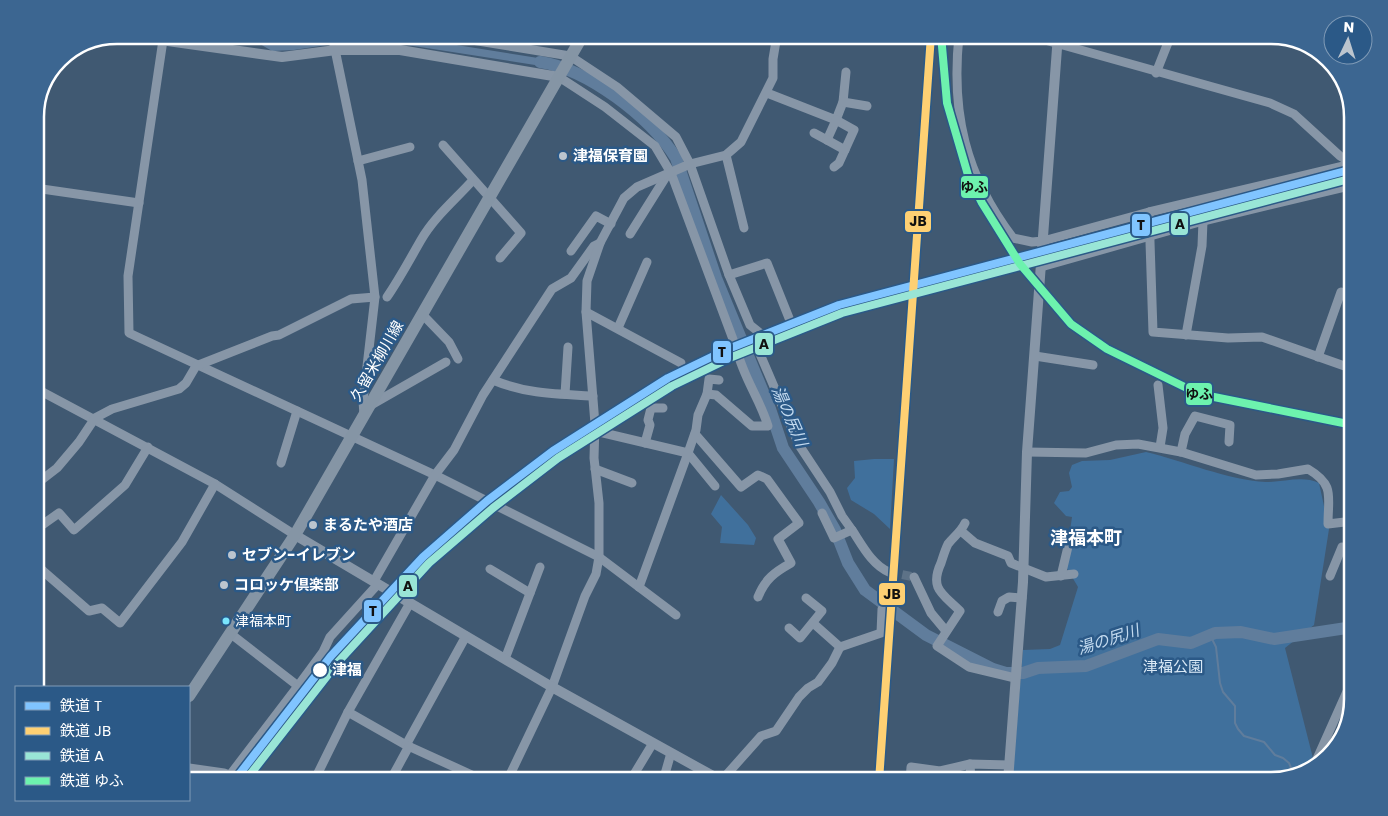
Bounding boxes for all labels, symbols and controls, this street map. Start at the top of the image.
north arrow [1323,15,1373,65]
text: N [1343,17,1355,37]
place label: 津福保育園 [573,145,648,166]
marker: 津福保育園 [557,150,569,162]
line badge: ゆふ [960,175,989,199]
text: ゆふ [960,177,988,197]
line badge: JB [904,210,932,233]
text: JB [909,211,927,231]
line badge: A [1170,212,1189,236]
line badge: T [1131,213,1151,237]
text: A [1175,214,1186,234]
text: T [1137,215,1145,235]
street label: 久留米柳川線 [345,317,408,405]
line badge: A [754,332,774,356]
text: A [759,334,770,354]
line badge: T [712,340,732,364]
text: T [718,342,726,362]
water label: 湯の尻川 [766,382,814,452]
line badge: ゆふ [1185,382,1213,406]
text: ゆふ [1185,384,1213,404]
place label: まるたや酒店 [323,514,413,535]
marker: まるたや酒店 [307,519,319,531]
district label: 津福本町 [1050,525,1122,550]
place label: セブン-イレブン [242,544,356,565]
marker: セブン-イレブン [226,549,238,561]
place label: コロッケ倶楽部 [234,574,339,595]
line badge: A [398,574,418,598]
text: A [403,576,414,596]
marker: コロッケ倶楽部 [218,579,230,591]
line badge: JB [878,582,906,606]
text: JB [883,584,901,604]
line badge: T [363,599,382,623]
text: T [369,601,377,621]
place label: 津福本町 [235,611,291,631]
marker: 津福本町 [221,616,231,626]
water label: 湯の尻川 [1074,618,1144,660]
park label: 津福公園 [1143,656,1203,677]
place label: 津福 [332,659,362,680]
marker: 津福 [311,661,329,679]
legend [15,686,190,801]
text: 鉄道 T [60,695,102,716]
text: 鉄道 JB [60,720,111,741]
text: 鉄道 A [60,745,104,766]
text: 鉄道 ゆふ [60,770,124,791]

